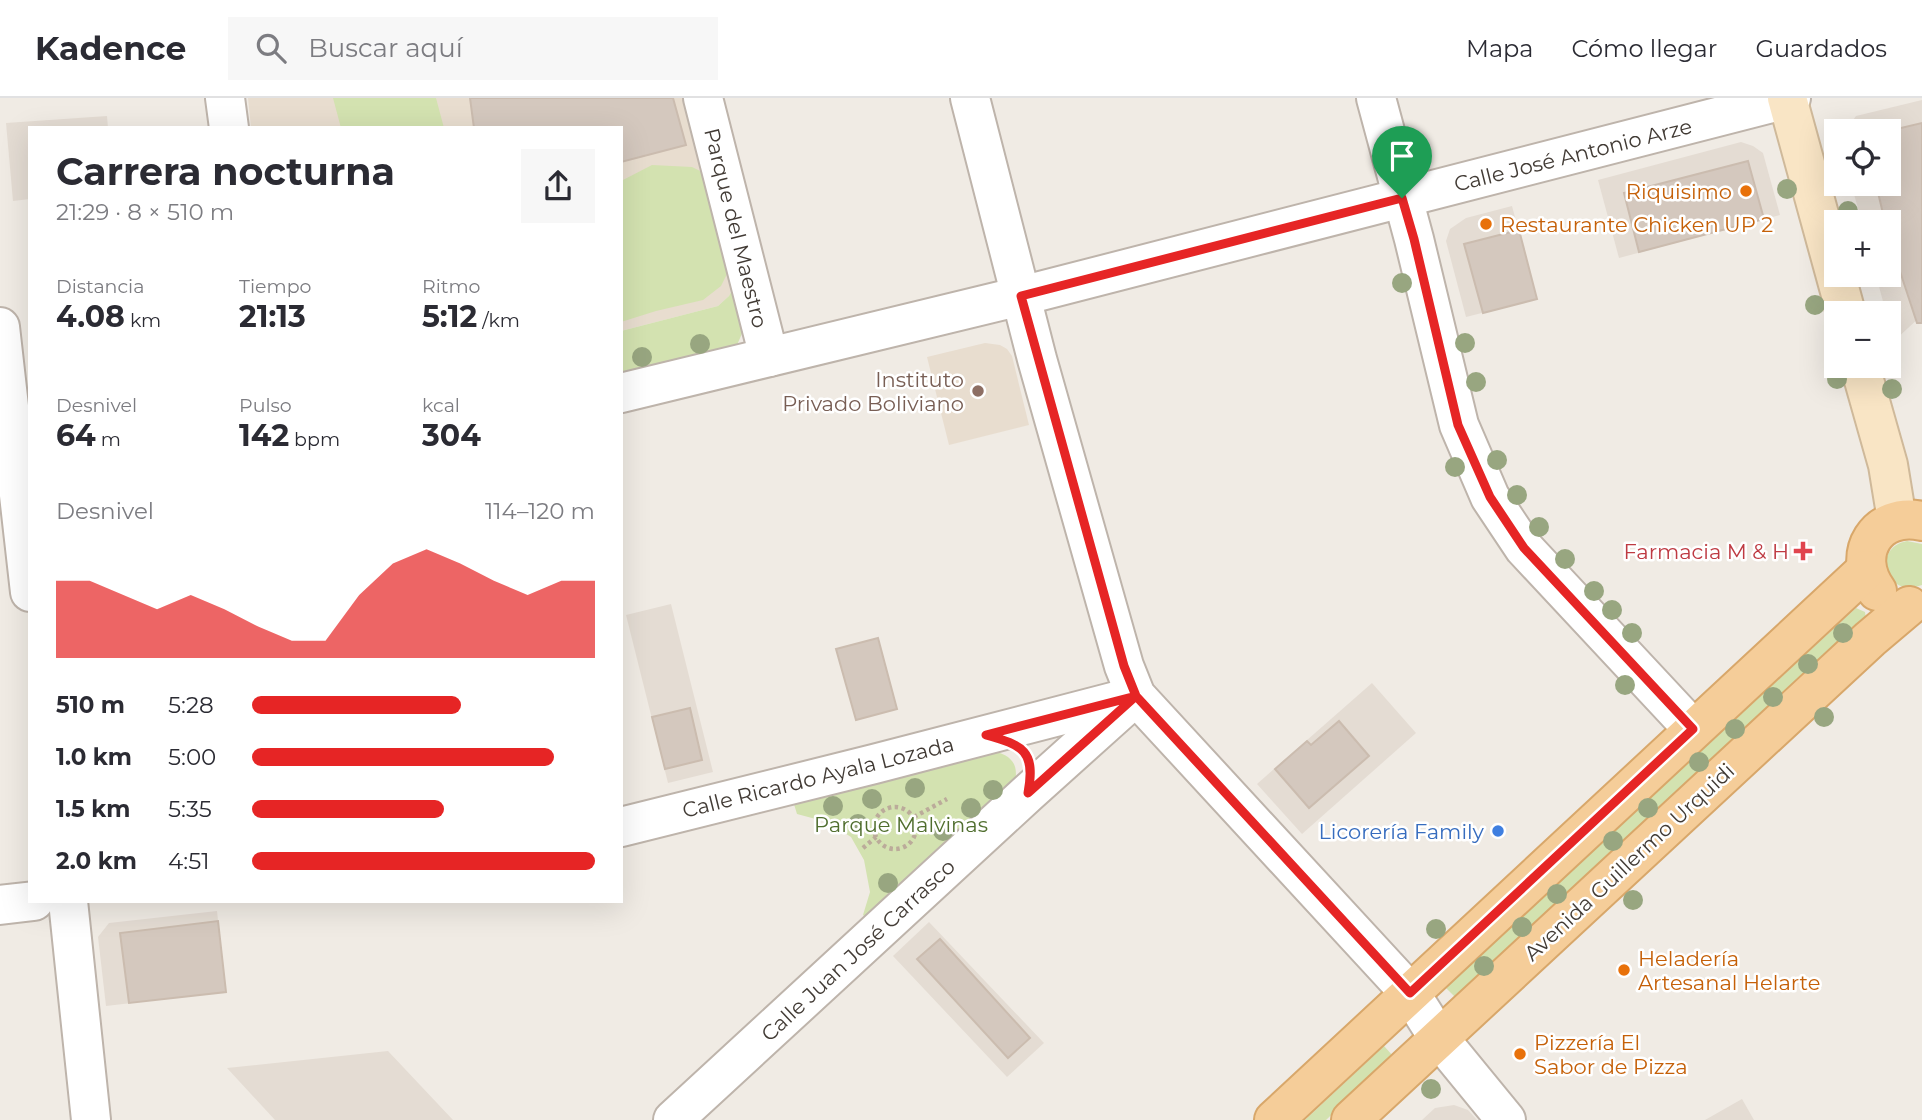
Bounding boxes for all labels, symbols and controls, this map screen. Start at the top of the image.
search box [228,17,718,80]
text: Kadence [35,28,186,68]
icon: search [252,29,290,67]
text: Buscar aquí [308,32,463,64]
text: Mapa [1466,34,1533,63]
text: Cómo llegar [1571,34,1717,63]
text: Guardados [1755,34,1887,63]
street label: Calle José Antonio Arze [1451,113,1695,197]
map controls [1824,119,1901,378]
button: locate [1824,119,1901,196]
street label: Parque del Maestro [699,125,773,331]
pin [1372,126,1432,198]
icon: arrive [1383,137,1421,175]
text: Carrera nocturna [56,148,395,195]
button: share [521,149,595,223]
place label: Riquisimo [1626,179,1732,204]
marker: Riquisimo [1738,183,1754,199]
text: 21:29 · 8 × 510 m [56,198,234,226]
button: + [1824,210,1901,287]
place label: Restaurante Chicken UP 2 [1500,212,1773,237]
marker: Restaurante Chicken UP 2 [1478,216,1494,232]
text: Distancia [56,275,144,298]
text: Tiempo [239,275,311,298]
text: Ritmo [422,275,480,298]
text: 4.08 [56,298,125,335]
text: 21:13 [239,298,306,335]
text: 5:12 [422,298,477,335]
button: − [1824,301,1901,378]
text: km [125,309,161,332]
text: /km [477,309,520,332]
place label: Instituto Privado Boliviano [782,367,964,416]
marker: Instituto Privado Boliviano [970,383,986,399]
text: Desnivel [56,394,137,417]
text: Pulso [239,394,292,417]
text: kcal [422,394,460,417]
text: 64 [56,417,96,454]
text: 142 [239,417,289,454]
text: 304 [422,417,481,454]
text: m [96,428,121,451]
text: bpm [289,428,340,451]
text: Desnivel [56,497,154,525]
text: 114–120 m [485,497,595,525]
place label: Farmacia M & H [1623,539,1789,564]
marker: Farmacia M & H [1795,543,1811,559]
text: 510 m [56,691,125,719]
text: 5:28 [168,691,214,719]
street label: Calle Ricardo Ayala Lozada [680,731,956,823]
text: 1.0 km [56,743,132,771]
text: 5:00 [168,743,216,771]
street label: Avenida Guillermo Urquidi [1519,758,1739,966]
text: 1.5 km [56,795,130,823]
text: 5:35 [168,795,212,823]
park label: Parque Malvinas [814,812,988,837]
place label: Licorería Family [1318,819,1485,844]
marker: Licorería Family [1490,823,1506,839]
text: 2.0 km [56,847,137,875]
text: 4:51 [168,847,210,875]
street label: Calle Juan José Carrasco [756,854,960,1046]
place label: Heladería Artesanal Helarte [1638,946,1820,995]
marker: Heladería Artesanal Helarte [1616,962,1632,978]
place label: Pizzería El Sabor de Pizza [1534,1030,1688,1079]
marker: Pizzería El Sabor de Pizza [1512,1046,1528,1062]

